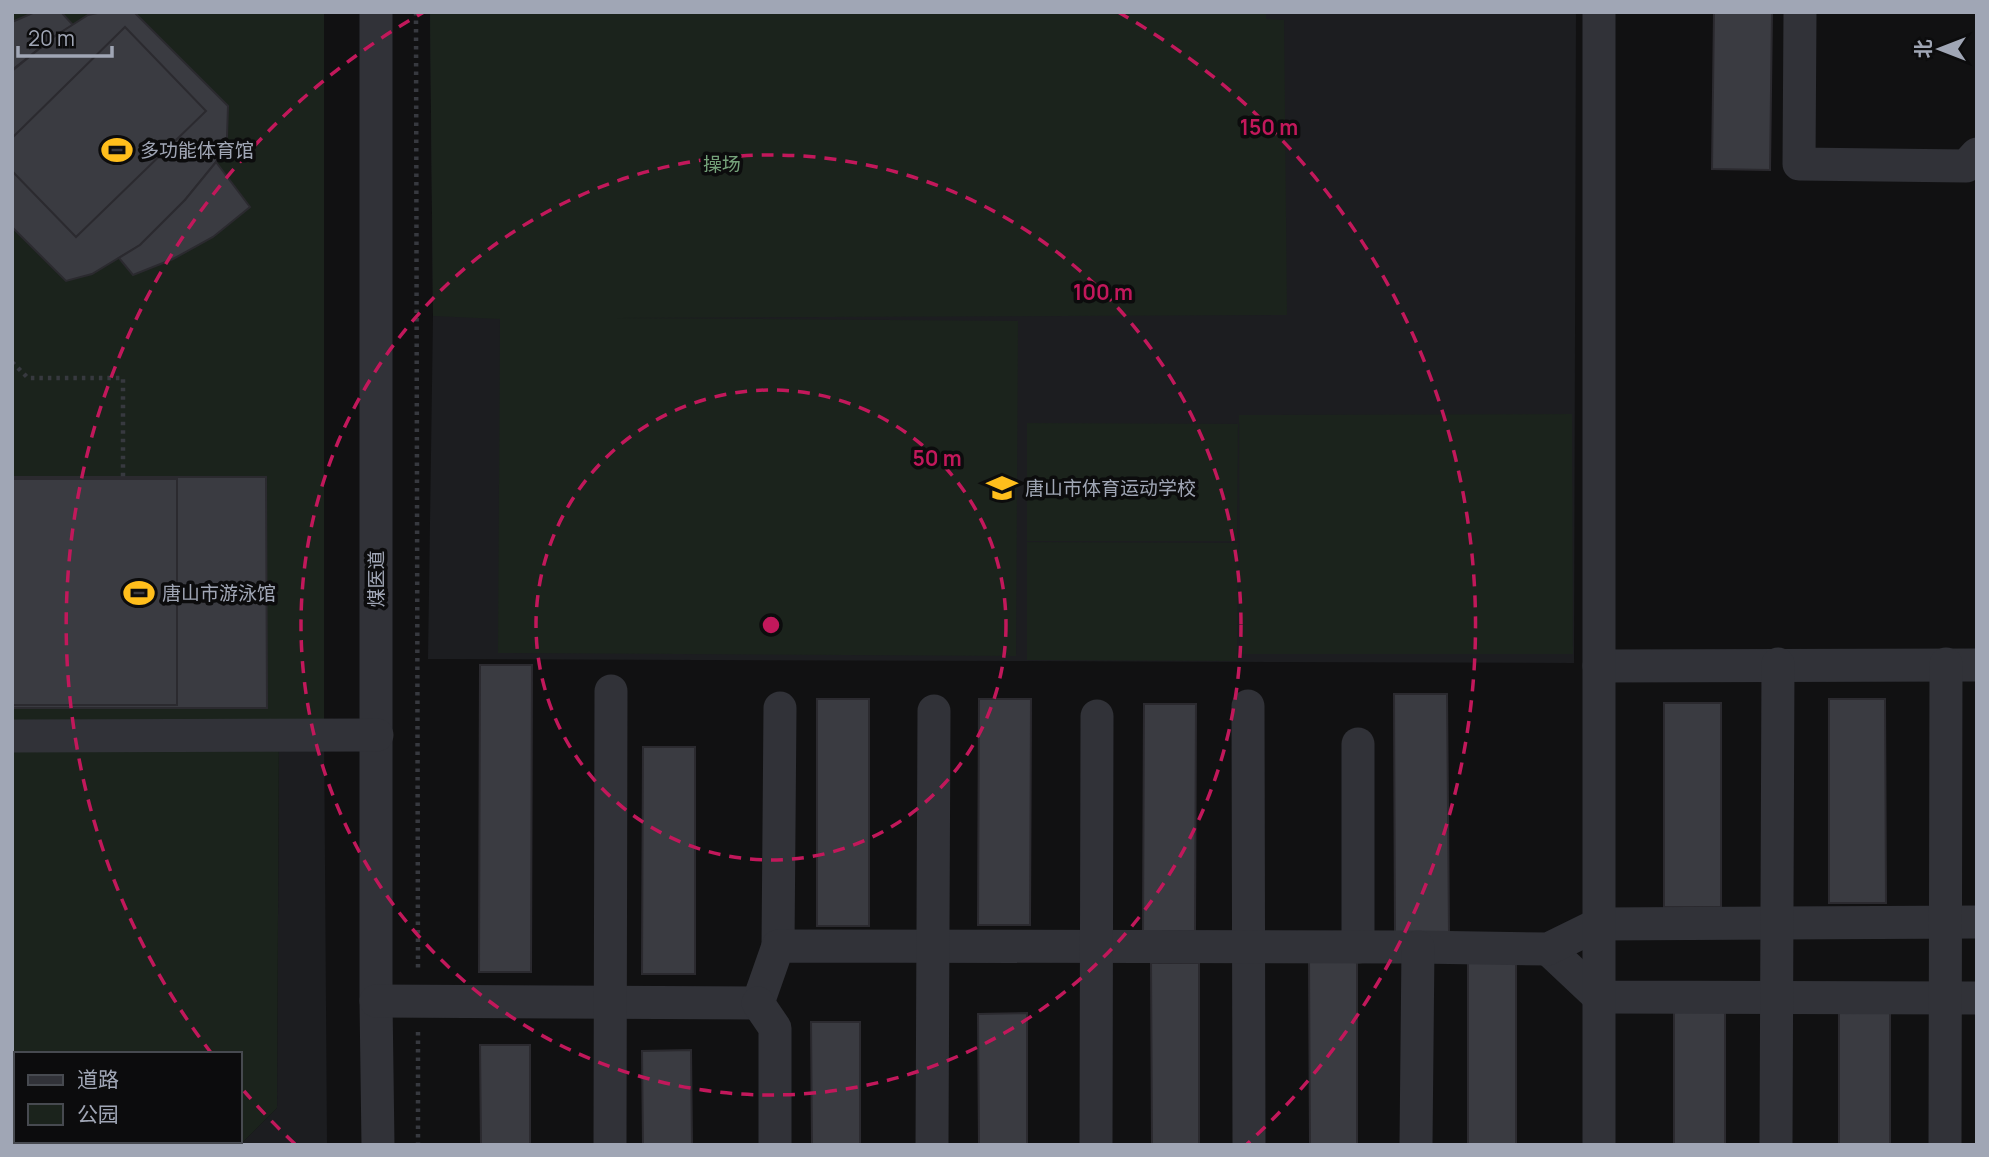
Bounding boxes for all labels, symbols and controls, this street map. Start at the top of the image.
scale bar [18,14,112,58]
north arrow [1905,14,1975,84]
text: 20 m [28,24,75,52]
text: 北 [1910,39,1936,59]
text: 150 m [1240,113,1298,141]
sports icon: 多功能体育馆 [100,133,134,167]
place label: 多功能体育馆 [140,137,254,163]
park label: 操场 [703,151,741,177]
text: 100 m [1073,278,1133,306]
text: 50 m [912,444,962,472]
school or university icon: 唐山市体育运动学校 [985,471,1019,505]
place label: 唐山市体育运动学校 [1025,475,1196,501]
street label: 煤医道 [363,550,389,608]
sports icon: 唐山市游泳馆 [122,576,156,610]
place label: 唐山市游泳馆 [162,580,276,606]
centre of rings [759,613,783,637]
legend [14,1052,242,1143]
text: 道路 [77,1065,119,1093]
text: 公园 [77,1100,119,1128]

